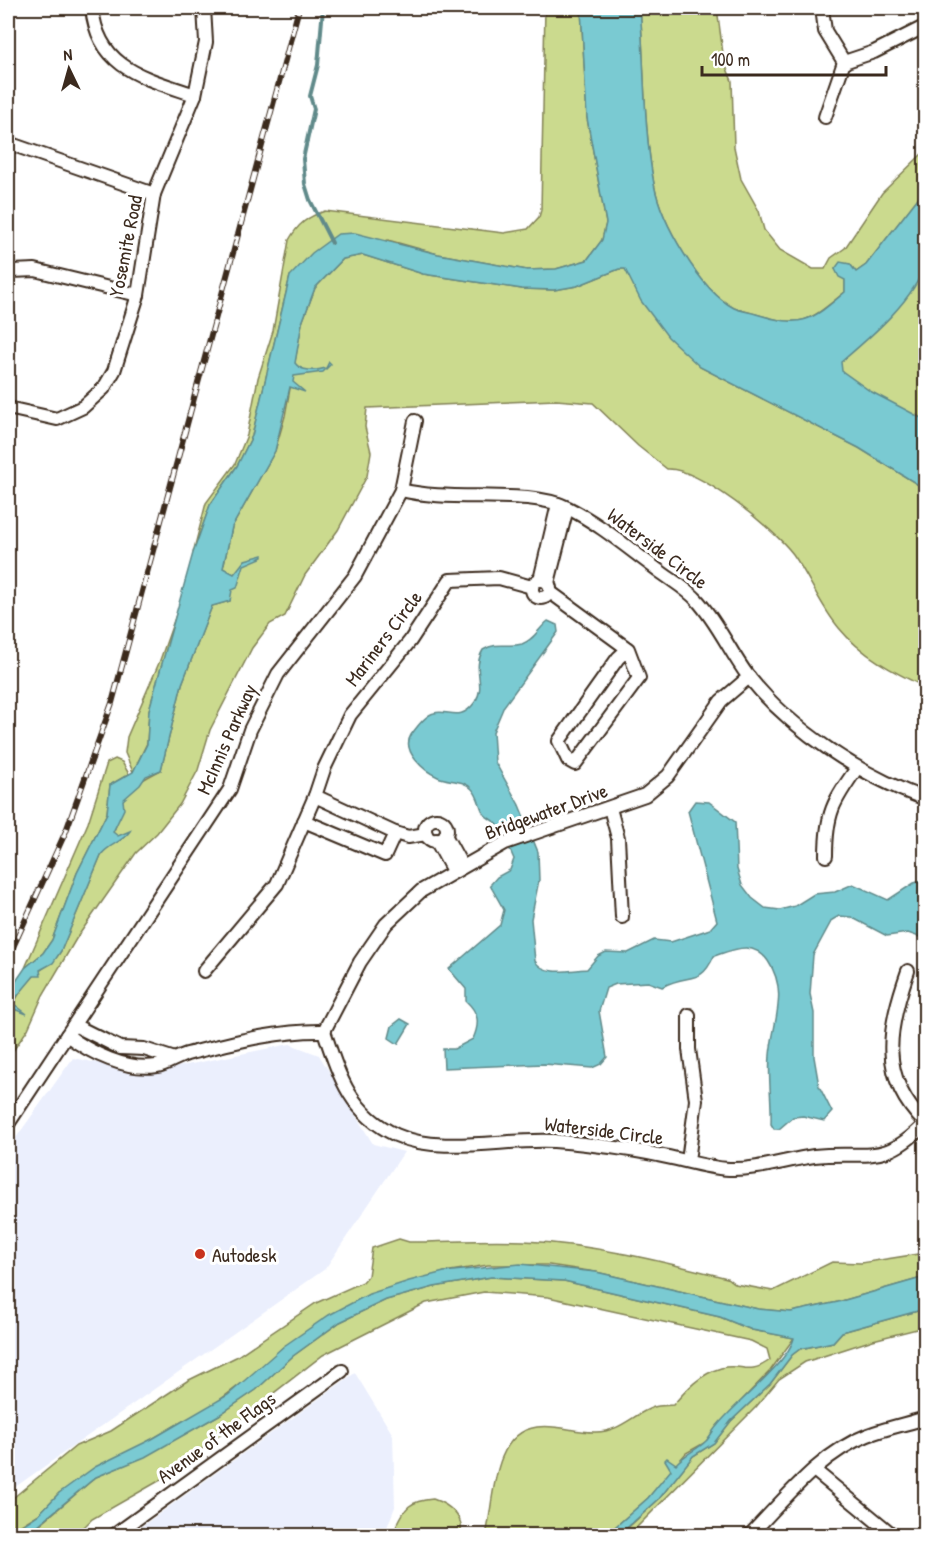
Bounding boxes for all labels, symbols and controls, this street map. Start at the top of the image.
north arrow [39,39,99,99]
scale bar [702,39,886,77]
text: N [62,43,73,65]
text: 100 m [711,47,750,72]
street label: Yosemite Road [102,193,148,299]
street label: Waterside Circle [602,501,714,595]
street label: Mariners Circle [338,585,428,691]
street label: McInnis Parkway [190,679,262,799]
street label: Bridgewater Drive [481,776,611,846]
street label: Waterside Circle [543,1109,665,1151]
place label: Autodesk [212,1241,276,1268]
marker: Autodesk [193,1247,207,1261]
street label: Avenue of the Flags [151,1385,281,1489]

